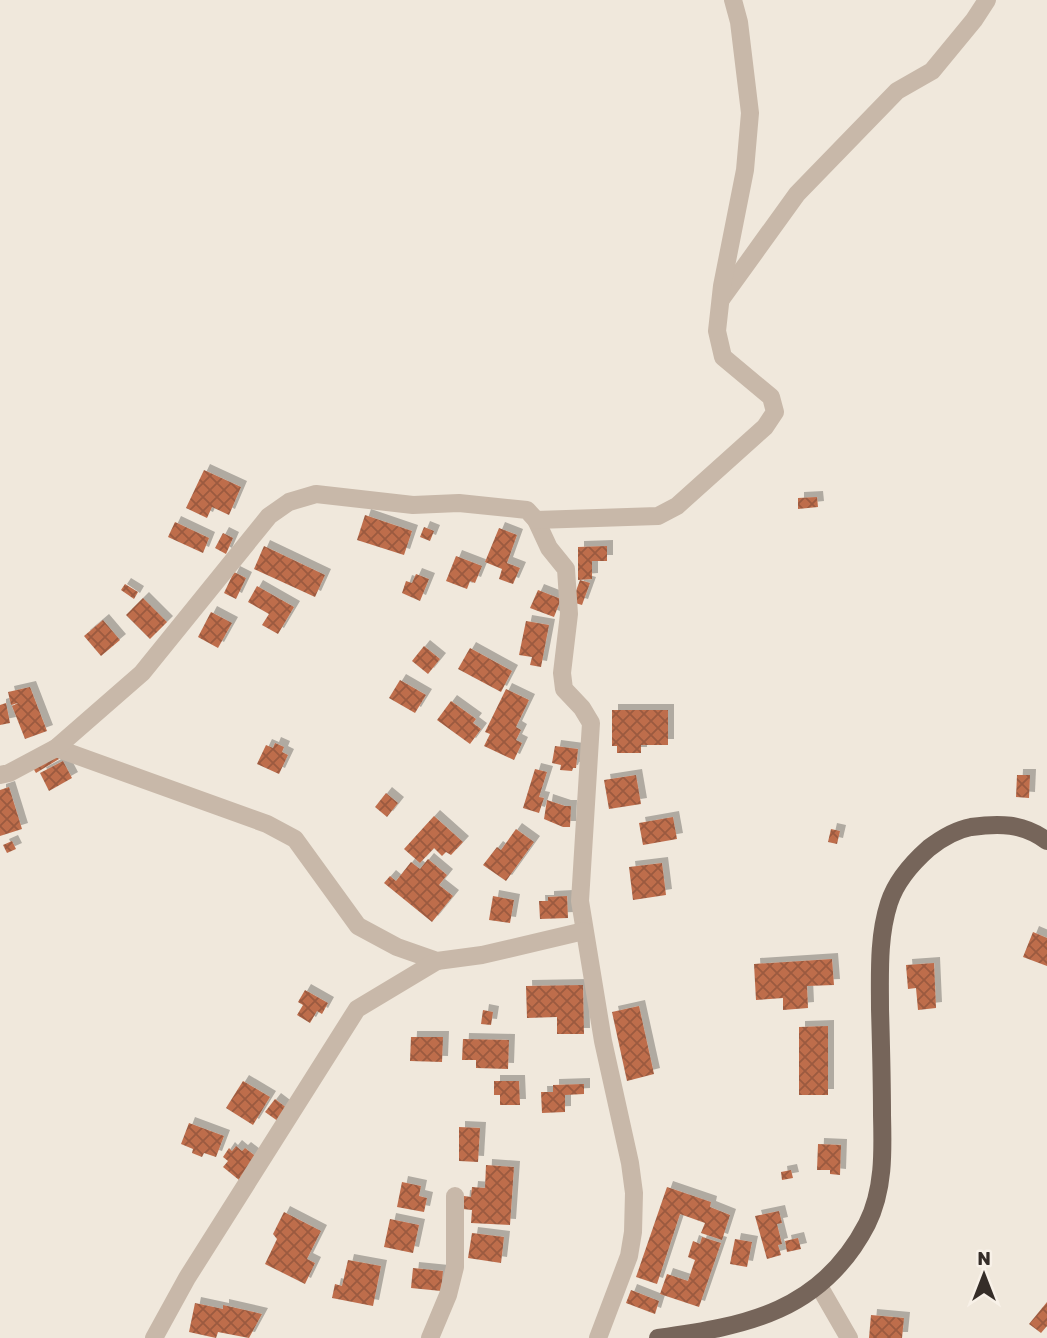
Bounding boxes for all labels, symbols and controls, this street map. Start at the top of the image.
north arrow [949,1240,1019,1310]
text: N [977,1247,991,1270]

